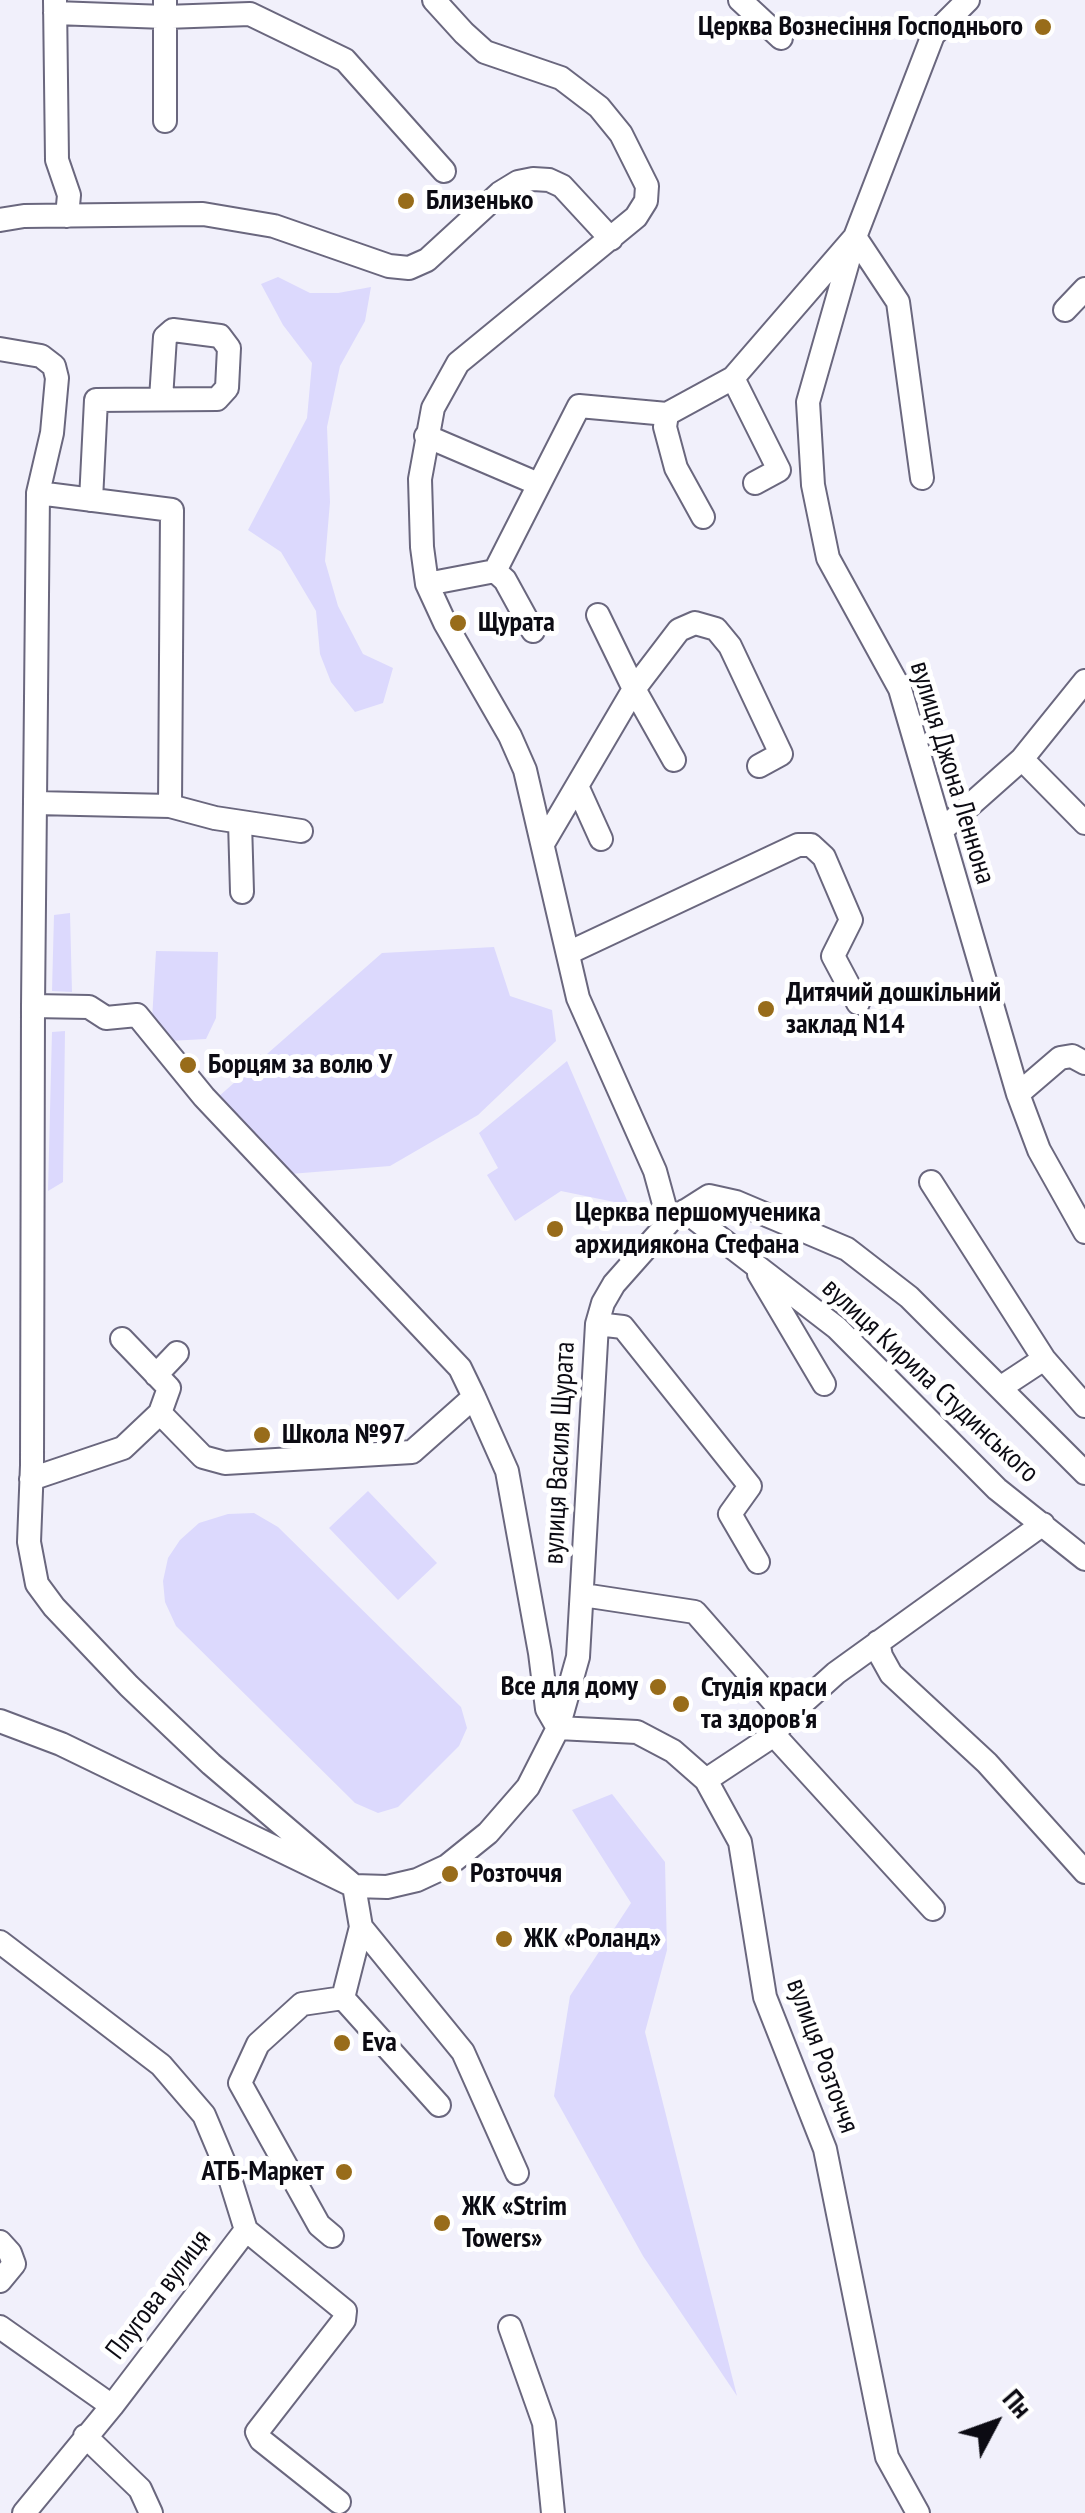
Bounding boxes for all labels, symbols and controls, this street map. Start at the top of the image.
place label: Церква Вознесіння Господнього [698,10,1023,44]
marker: Церква Вознесіння Господнього [1032,16,1054,38]
place label: Близенько [426,184,533,218]
marker: Близенько [395,190,417,212]
place label: Щурата [478,606,555,640]
marker: Щурата [447,612,469,634]
street label: вулиця Джона Леннона [902,658,1002,888]
place label: Дитячий дошкільний заклад N14 [786,976,1001,1042]
marker: Дитячий дошкільний заклад N14 [755,998,777,1020]
place label: Борцям за волю У [208,1048,392,1082]
marker: Борцям за волю У [177,1054,199,1076]
place label: Церква першомученика архидиякона Стефана [575,1196,821,1262]
marker: Церква першомученика архидиякона Стефана [544,1218,566,1240]
street label: вулиця Кирила Студинського [815,1272,1045,1490]
street label: вулиця Василя Щурата [537,1341,583,1565]
place label: Школа №97 [282,1418,406,1452]
marker: Школа №97 [251,1424,273,1446]
place label: Все для дому [501,1670,638,1704]
place label: Студія краси та здоров'я [701,1671,827,1737]
marker: Все для дому [647,1676,669,1698]
marker: Студія краси та здоров'я [670,1693,692,1715]
place label: Розточчя [470,1857,562,1891]
marker: Розточчя [439,1863,461,1885]
place label: ЖК «Роланд» [524,1922,661,1956]
marker: ЖК «Роланд» [493,1928,515,1950]
street label: вулиця Розточчя [779,1974,865,2138]
place label: Eva [362,2026,397,2060]
marker: Eva [331,2032,353,2054]
place label: АТБ-Маркет [201,2155,324,2189]
marker: АТБ-Маркет [333,2161,355,2183]
place label: ЖК «Strim Towers» [462,2190,567,2256]
marker: ЖК «Strim Towers» [431,2212,453,2234]
street label: Плугова вулиця [99,2224,219,2366]
north arrow [945,2373,1045,2473]
text: Пн [995,2381,1041,2425]

